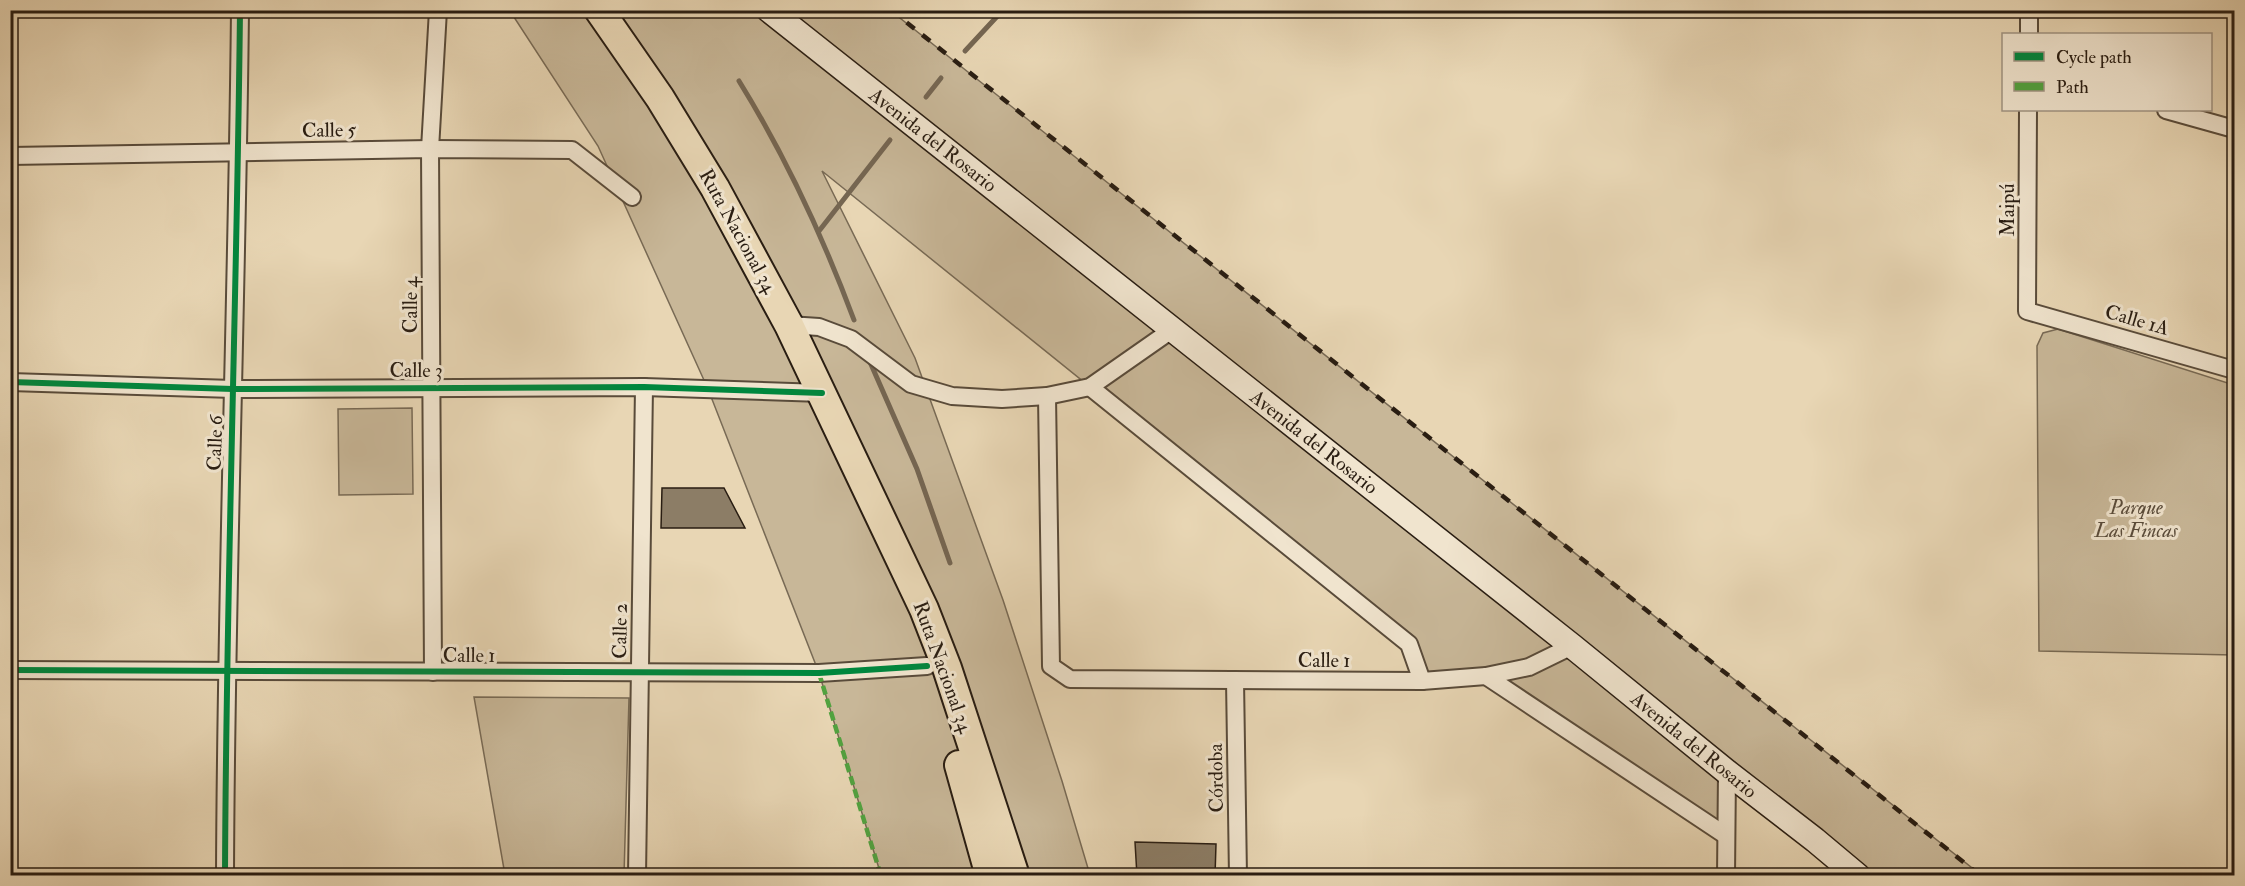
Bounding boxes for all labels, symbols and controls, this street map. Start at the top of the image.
legend [2002,33,2212,111]
text: Cycle path [2056,46,2132,69]
text: Path [2056,76,2089,99]
street label: Avenida del Rosario [863,82,1002,198]
street label: Calle 5 [302,117,357,143]
street label: Ruta Nacional 34 [694,165,783,299]
street label: Maipú [1995,183,2021,237]
street label: Calle 4 [398,276,423,333]
street label: Calle 1A [2102,299,2172,341]
street label: Calle 3 [389,358,443,383]
street label: Avenida del Rosario [1244,384,1383,500]
street label: Calle 6 [202,414,228,471]
park label: Parque Las Fincas [2094,495,2178,543]
street label: Ruta Nacional 34 [908,598,979,737]
street label: Calle 2 [607,603,633,659]
street label: Calle 1 [443,643,495,668]
street label: Calle 1 [1298,648,1350,673]
street label: Avenida del Rosario [1625,686,1762,804]
street label: Córdoba [1203,742,1229,813]

